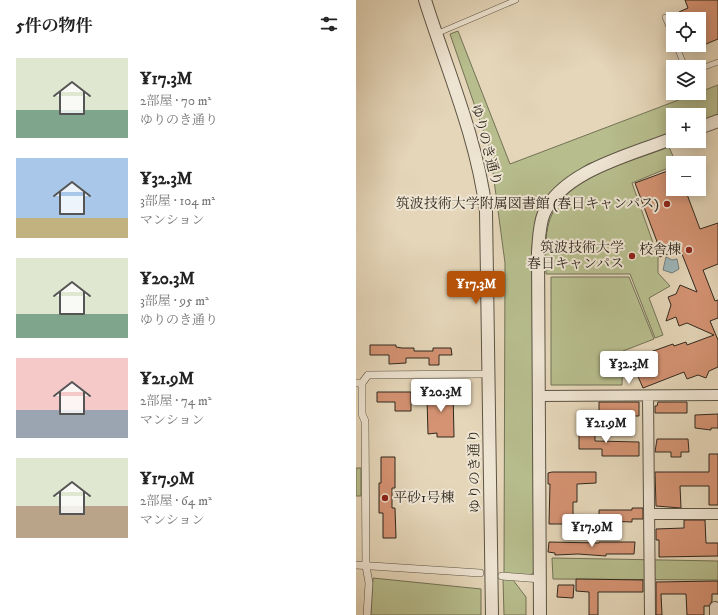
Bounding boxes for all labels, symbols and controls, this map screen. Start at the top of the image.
map controls [666,12,706,196]
button: locate [666,12,706,52]
icon: filters [318,13,340,35]
text: 5件の物件 [16,15,92,37]
button: layers [666,60,706,100]
text: ¥17.3M [140,68,192,90]
icon: home [48,74,96,122]
text: 2部屋 · 70 m² [140,93,211,109]
street label: ゆりのき通り [466,102,506,188]
button: + [666,108,706,148]
text: ゆりのき通り [140,112,218,128]
button: − [666,156,706,196]
text: ¥32.3M [140,168,192,190]
icon: home [48,174,96,222]
text: 3部屋 · 104 m² [140,193,215,209]
place label: 筑波技術大学附属図書館 (春日キャンパス) [396,195,659,213]
marker: 筑波技術大学附属図書館 (春日キャンパス) [662,199,672,209]
text: マンション [140,212,204,228]
place label: 筑波技術大学 春日キャンパス [527,239,624,273]
place label: 校舎棟 [639,241,681,259]
marker: 校舎棟 [684,245,694,255]
marker: 筑波技術大学 春日キャンパス [627,251,637,261]
text: ¥20.3M [140,268,195,290]
pin: ¥17.3M [443,271,509,305]
icon: home [48,274,96,322]
text: ¥17.3M [456,276,496,292]
text: 3部屋 · 95 m² [140,293,209,309]
text: ゆりのき通り [140,312,218,328]
pin: ¥32.3M [596,351,662,385]
text: ¥32.3M [609,356,649,372]
text: ¥21.9M [140,368,194,390]
icon: home [48,374,96,422]
pin: ¥20.3M [408,379,474,413]
text: ¥20.3M [420,384,462,400]
text: 2部屋 · 74 m² [140,393,212,409]
pin: ¥21.9M [573,410,639,444]
text: マンション [140,412,204,428]
text: ¥21.9M [585,415,627,431]
street label: ゆりのき通り [465,429,485,513]
text: ¥17.9M [140,468,195,490]
icon: home [48,474,96,522]
place label: 平砂1号棟 [393,489,454,507]
text: 2部屋 · 64 m² [140,493,212,509]
marker: 平砂1号棟 [380,493,390,503]
text: マンション [140,512,204,528]
pin: ¥17.9M [559,514,625,548]
text: ¥17.9M [571,519,613,535]

